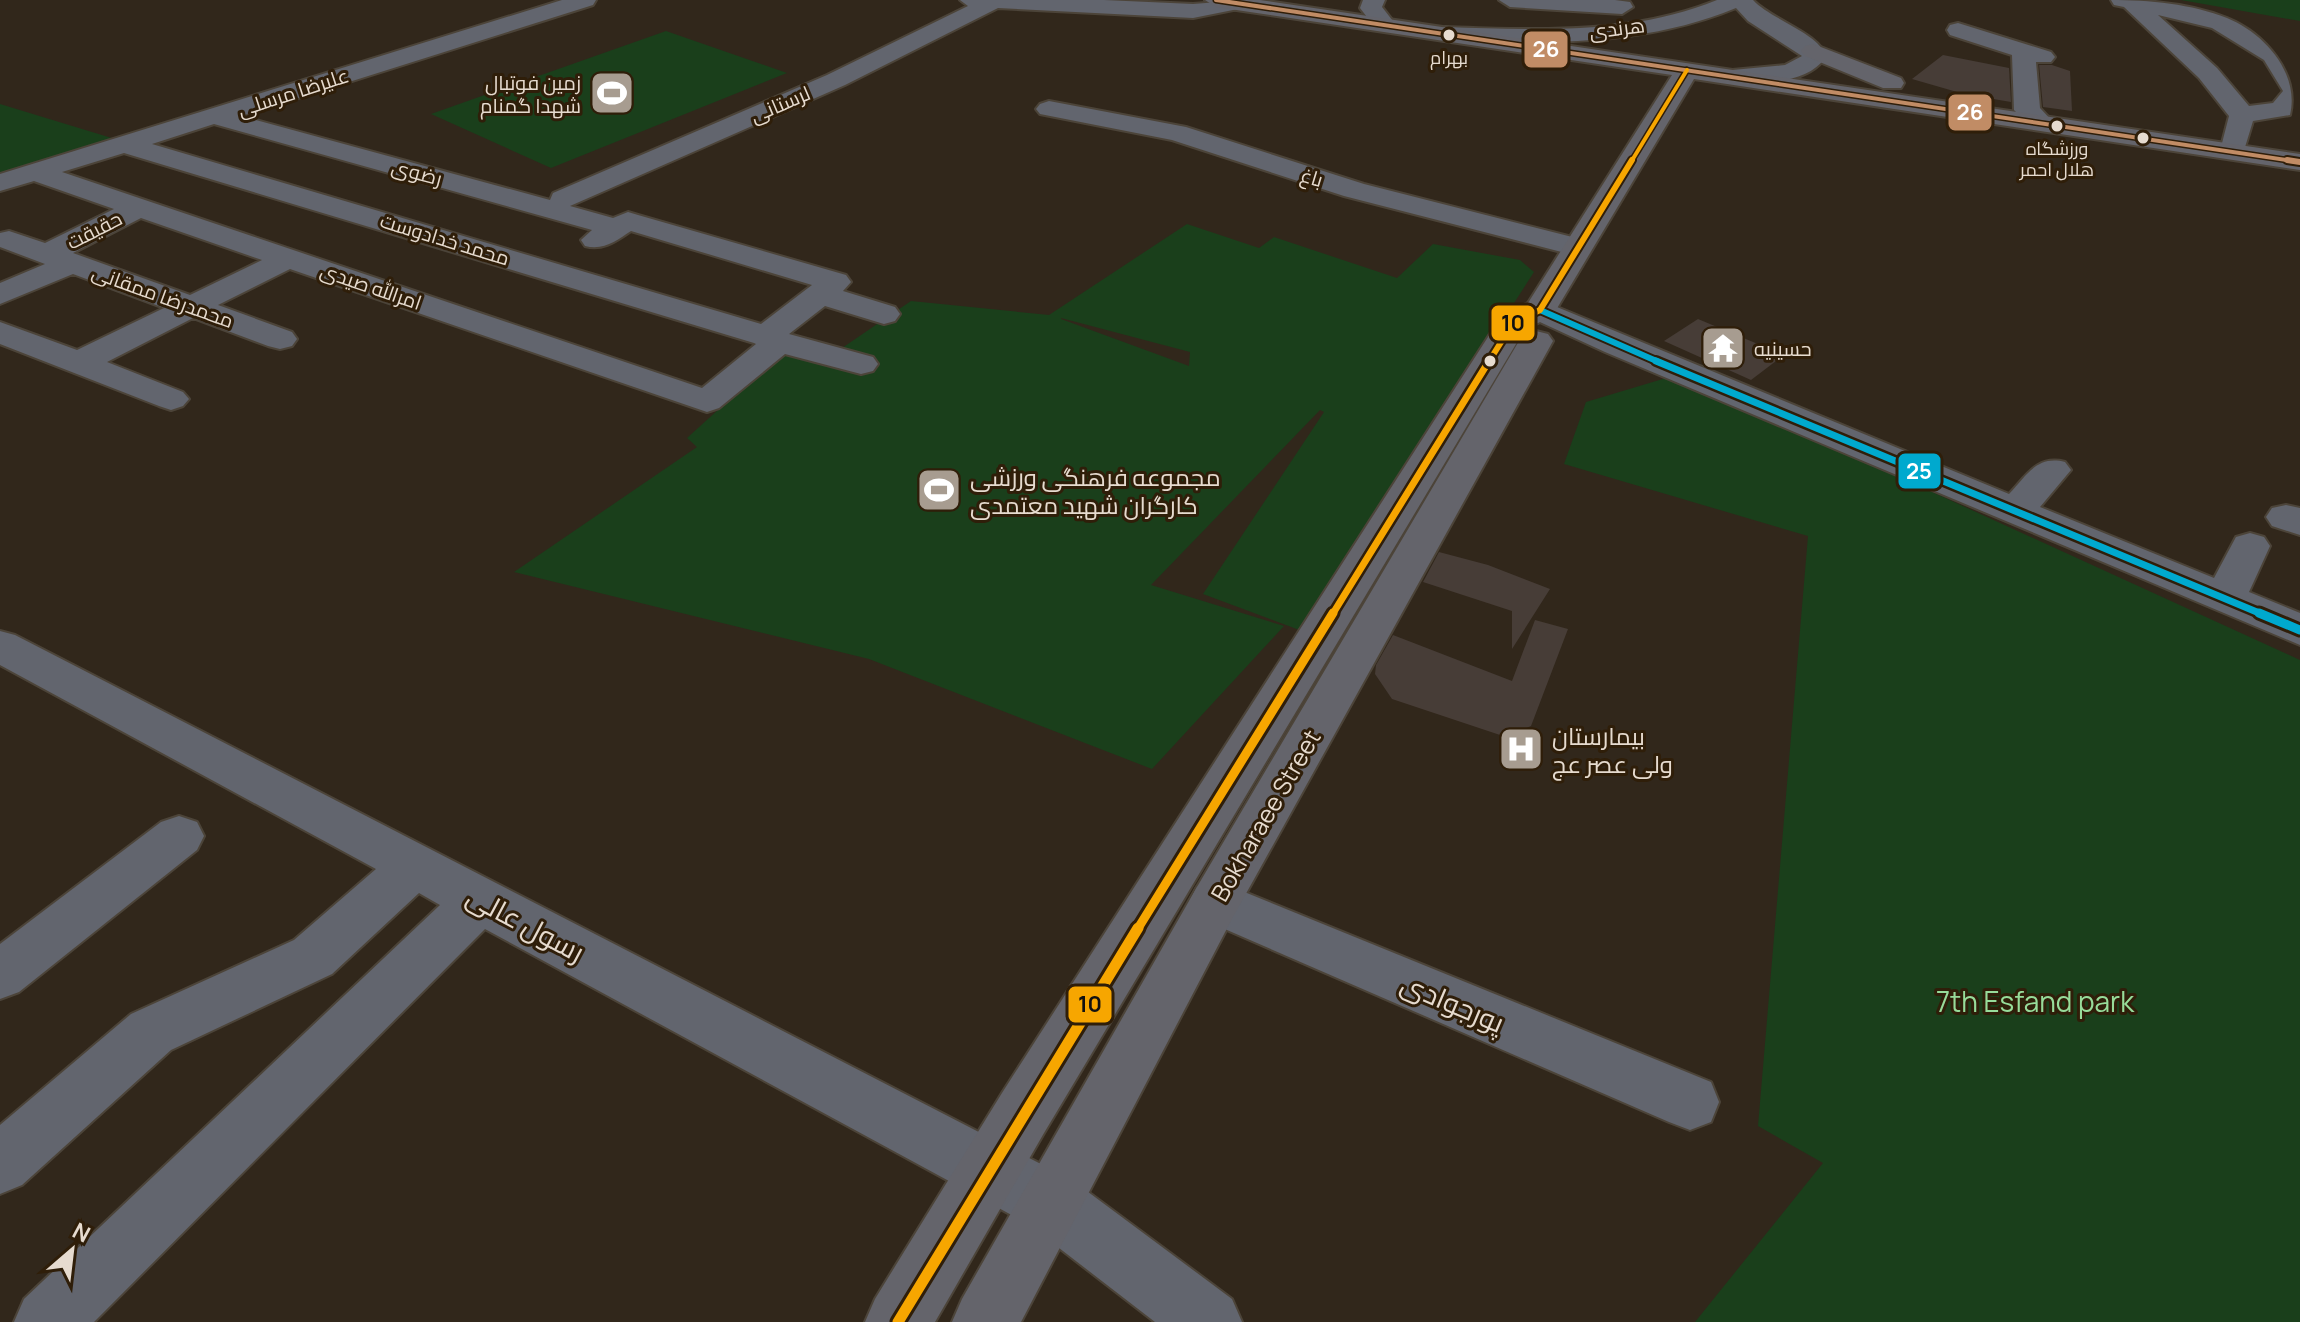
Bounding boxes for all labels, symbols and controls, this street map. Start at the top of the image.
street label: هرندی [1588,11,1646,45]
marker: بهرام [1441,27,1457,43]
line badge: 26 [1523,30,1569,69]
text: 26 [1533,34,1559,64]
place label: بهرام [1430,45,1468,70]
street label: علیرضا مرسلی [234,61,352,123]
place label: زمین فوتبال شهدا گمنام [480,69,581,120]
sports icon: زمین فوتبال شهدا گمنام [588,69,636,117]
street label: لرستانی [746,79,814,129]
line badge: 26 [1947,93,1993,132]
text: 26 [1957,97,1983,127]
marker: ورزشگاه هلال احمر [2049,118,2065,134]
unlabelled marker [2135,130,2151,146]
place label: ورزشگاه هلال احمر [2019,136,2094,181]
street label: رضوی [389,152,445,192]
street label: باغ [1297,161,1327,194]
street label: حقیقت [62,205,126,255]
street label: محمد خدادوست [377,207,513,271]
street label: امرالله صیدی [317,256,425,316]
street label: محمدرضا ممقانی [89,258,237,334]
line badge: 10 [1490,304,1536,342]
text: 10 [1501,308,1525,338]
temple icon: حسینیه [1699,324,1747,372]
place label: حسینیه [1754,335,1812,362]
unlabelled marker [1482,353,1498,369]
line badge: 25 [1897,452,1942,490]
text: 25 [1906,456,1932,486]
place label: مجموعه فرهنگی ورزشی کارگران شهید معتمدی [970,460,1221,521]
sports icon: مجموعه فرهنگی ورزشی کارگران شهید معتمدی [915,466,963,514]
place label: بیمارستان ولی عصر عج [1552,719,1673,781]
street label: Bokharaee Street [1202,723,1328,907]
hospital icon: بیمارستان ولی عصر عج [1497,725,1545,773]
street label: رسول عالی [460,876,592,970]
street label: پورجوادی [1395,963,1511,1042]
park label: 7th Esfand park [1936,982,2135,1020]
line badge: 10 [1067,985,1113,1024]
text: 10 [1078,989,1102,1019]
north arrow [32,1210,112,1290]
text: N [67,1215,95,1249]

